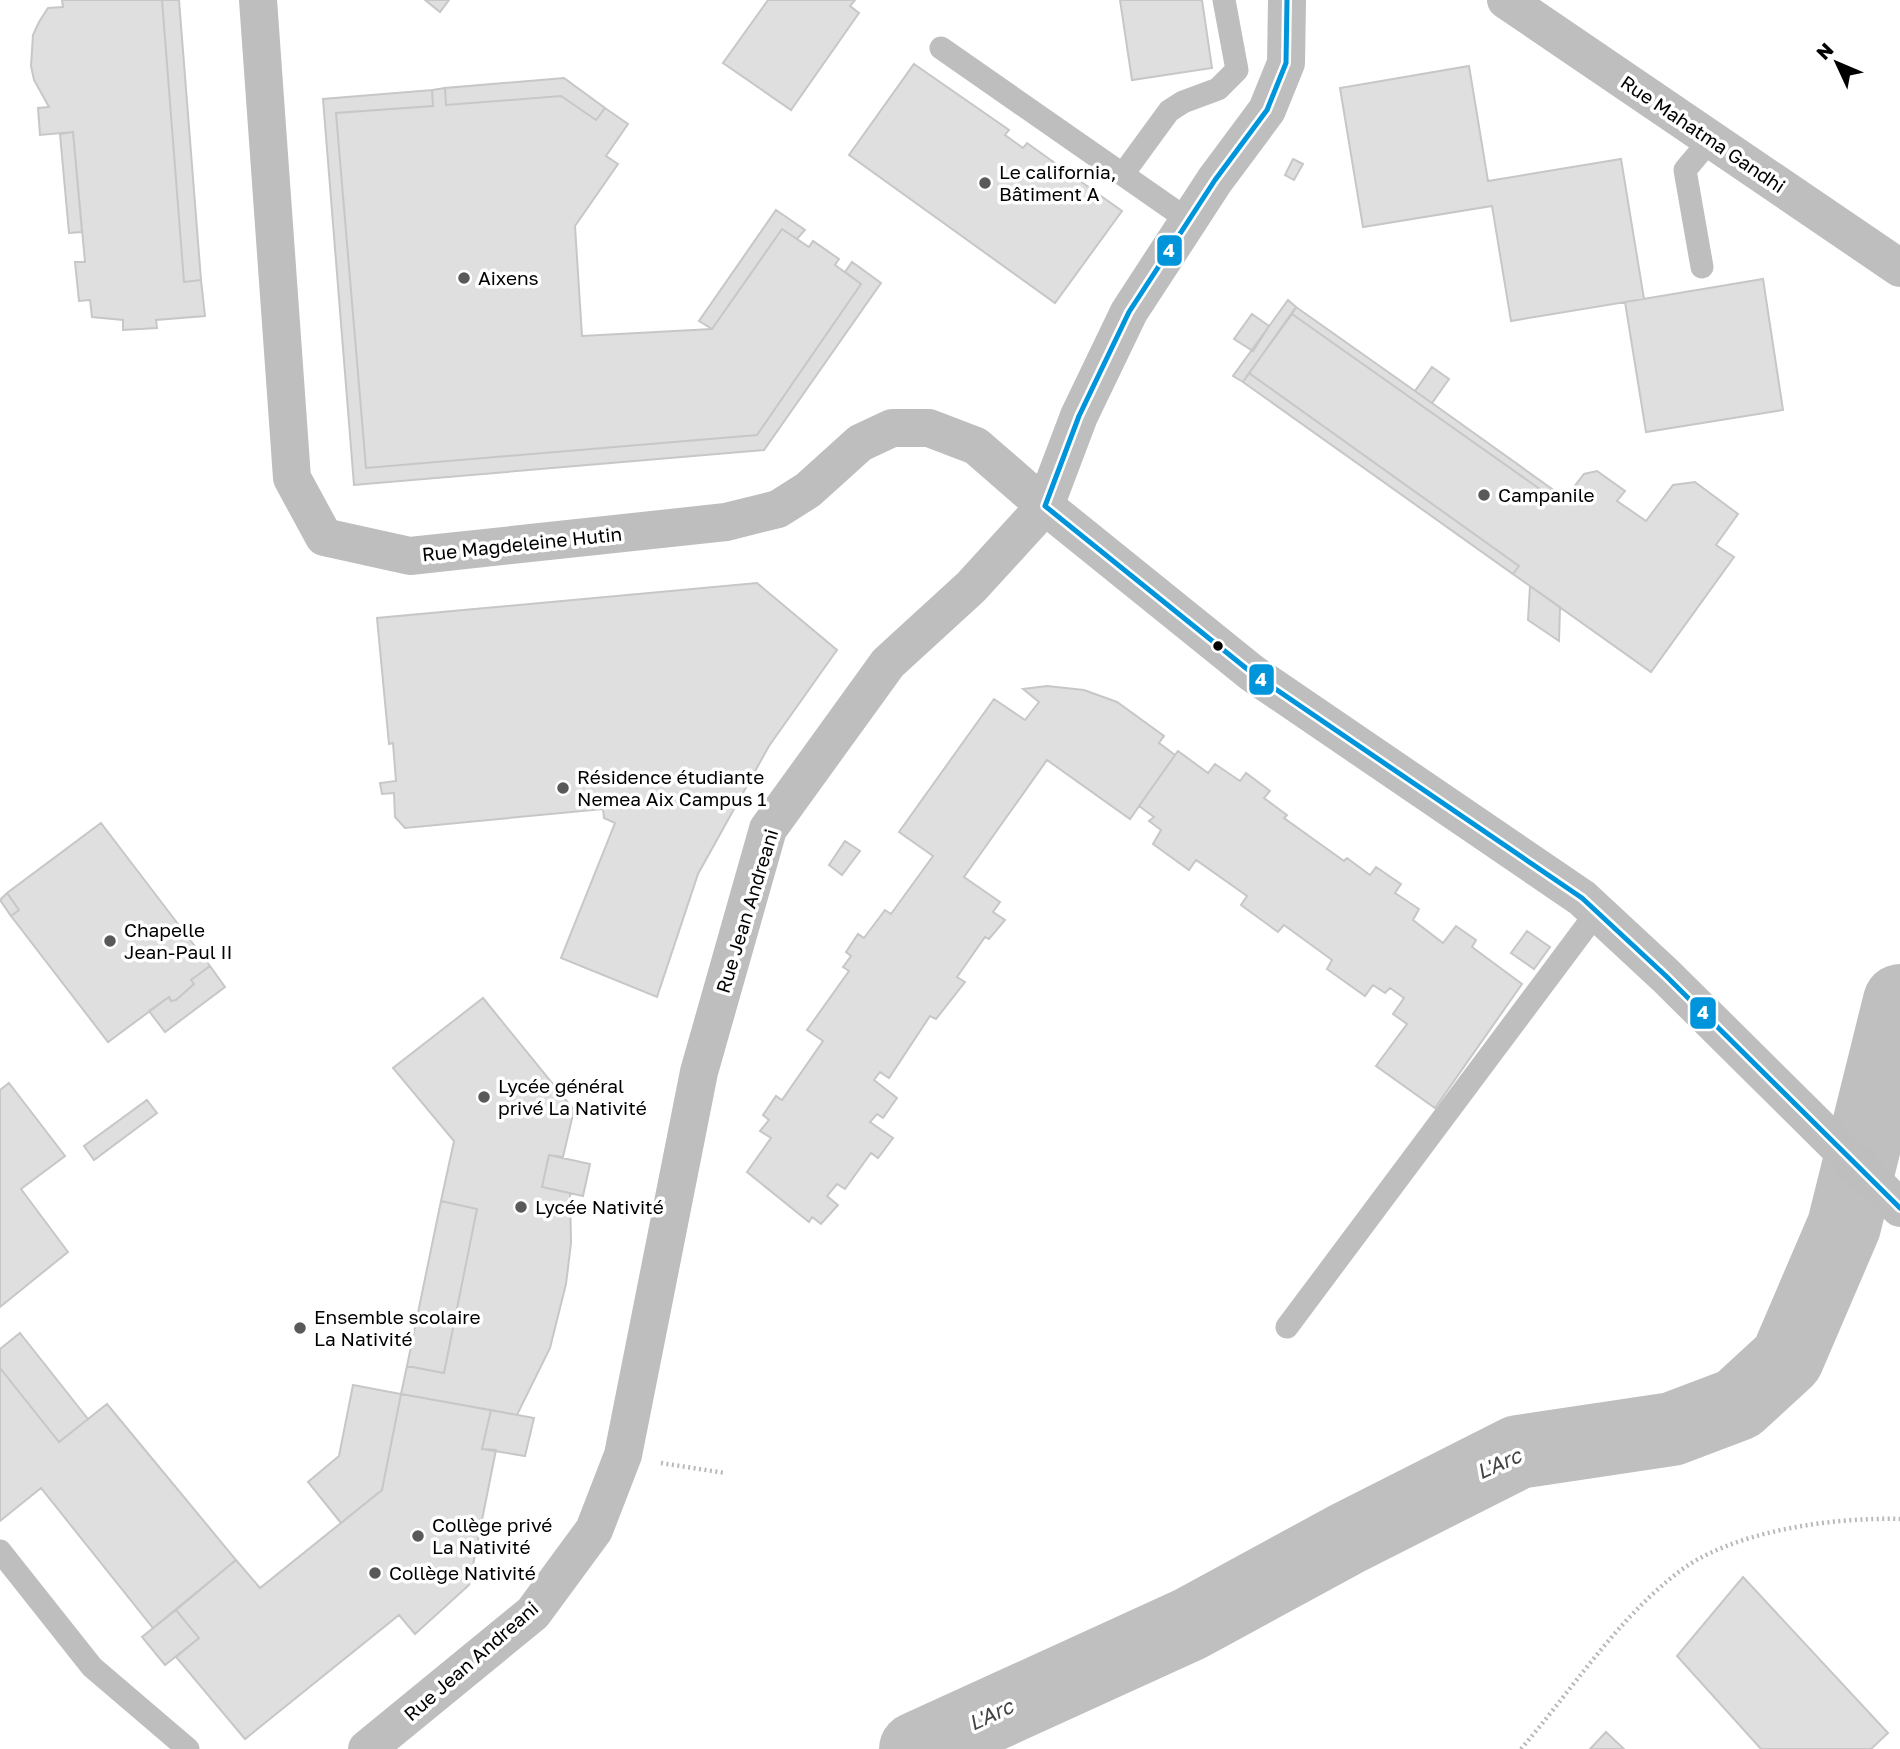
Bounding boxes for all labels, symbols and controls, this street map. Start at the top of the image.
north arrow [1802,28,1872,98]
text: N [1811,38,1838,64]
street label: Rue Mahatma Gandhi [1617,70,1790,197]
place label: Le california, Bâtiment A [999,160,1116,205]
marker: Le california, Bâtiment A [977,175,993,191]
line badge: 4 [1156,234,1183,267]
text: 4 [1163,238,1175,261]
place label: Aixens [478,266,539,289]
marker: Aixens [456,270,472,286]
place label: Campanile [1498,483,1595,506]
marker: Campanile [1476,487,1492,503]
street label: Rue Magdeleine Hutin [421,522,623,565]
unlabelled marker [1211,639,1225,653]
line badge: 4 [1248,663,1275,696]
text: 4 [1255,667,1267,690]
place label: Résidence étudiante Nemea Aix Campus 1 [577,765,767,810]
marker: Résidence étudiante Nemea Aix Campus 1 [555,780,571,796]
street label: Rue Jean Andreani [711,826,782,996]
place label: Chapelle Jean-Paul II [124,918,232,963]
marker: Chapelle Jean-Paul II [102,933,118,949]
line badge: 4 [1689,996,1717,1030]
text: 4 [1697,1000,1709,1023]
place label: Lycée général privé La Nativité [498,1074,647,1119]
marker: Lycée général privé La Nativité [476,1089,492,1105]
place label: Lycée Nativité [535,1195,664,1218]
marker: Lycée Nativité [513,1199,529,1215]
place label: Ensemble scolaire La Nativité [314,1305,481,1350]
marker: Ensemble scolaire La Nativité [292,1320,308,1336]
water label: L'Arc [1472,1441,1526,1484]
place label: Collège privé La Nativité [432,1513,552,1558]
marker: Collège privé La Nativité [410,1528,426,1544]
place label: Collège Nativité [389,1561,536,1584]
marker: Collège Nativité [367,1565,383,1581]
street label: Rue Jean Andreani [399,1596,543,1725]
water label: L'Arc [964,1692,1018,1736]

